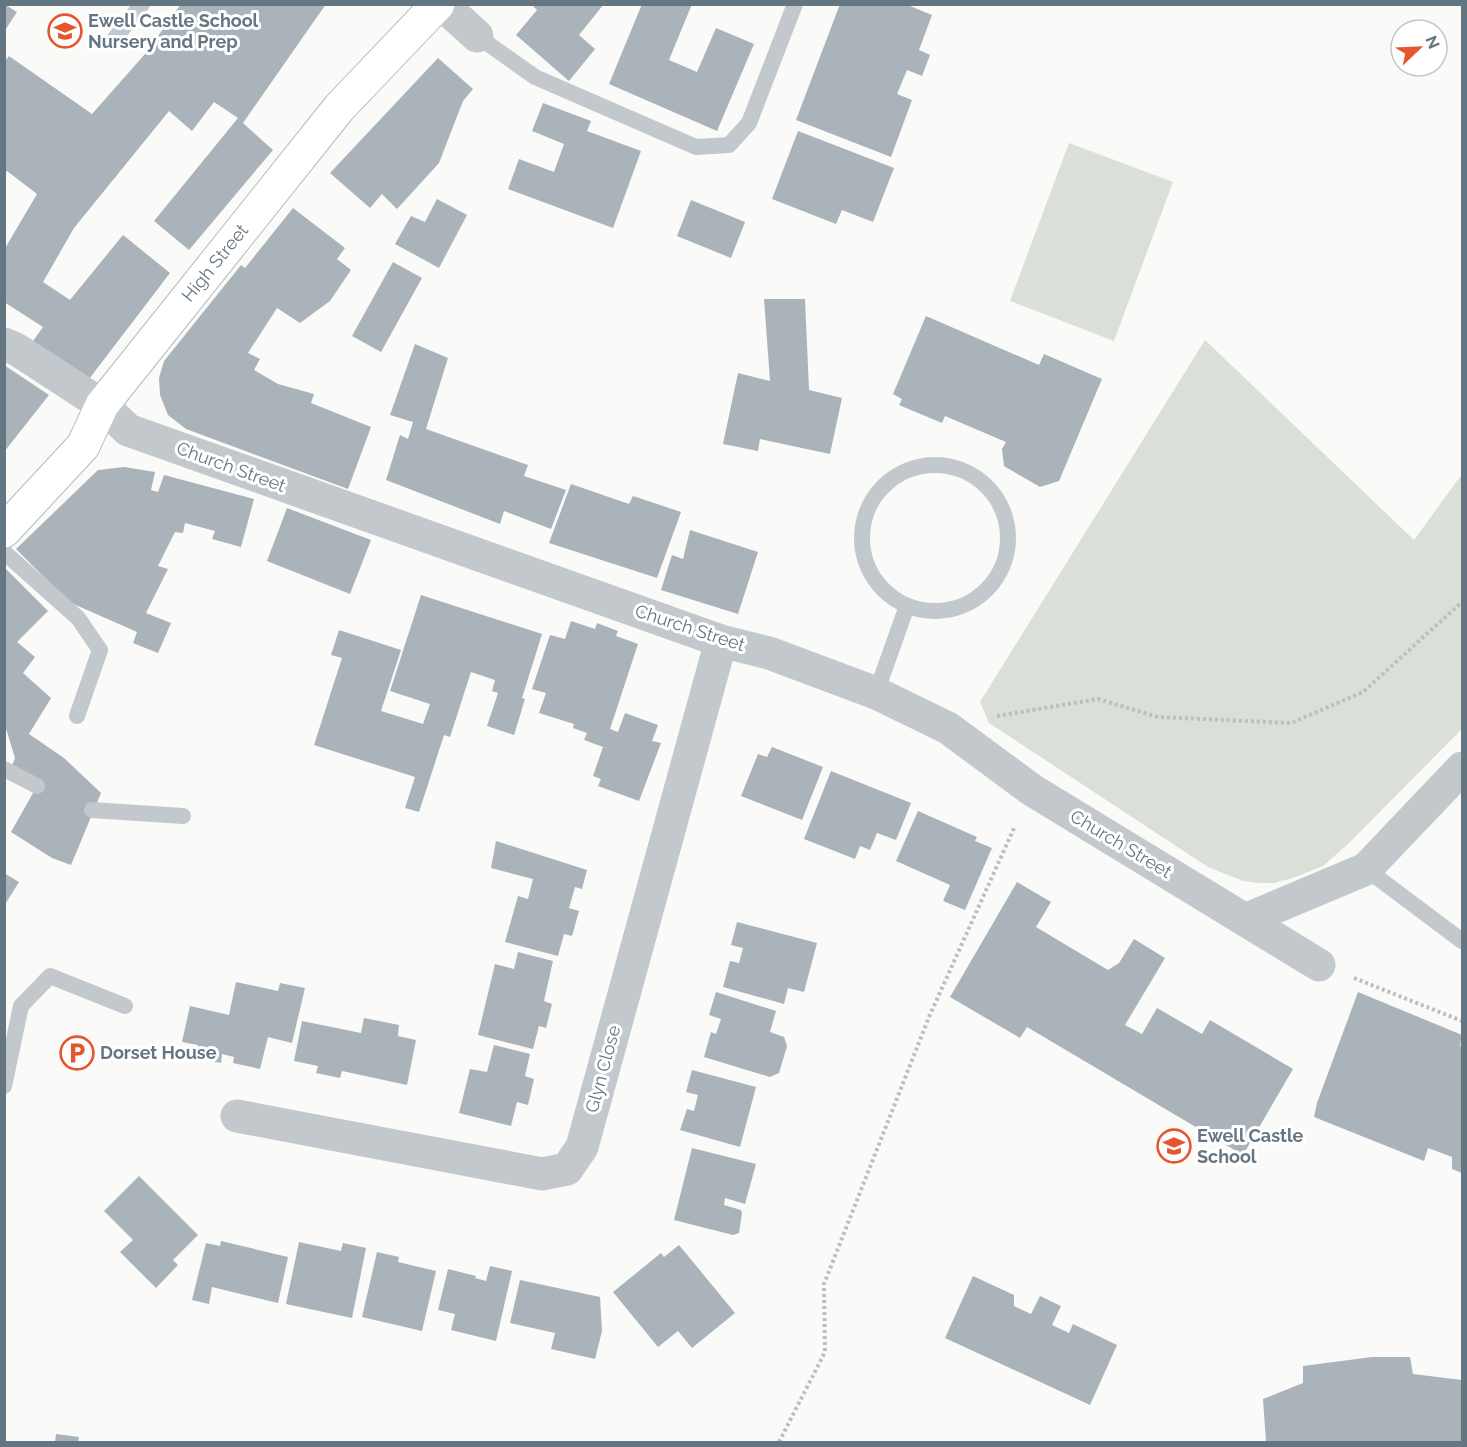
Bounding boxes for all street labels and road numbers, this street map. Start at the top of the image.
street label: High Street [177,220,252,306]
street label: Church Street [174,437,289,496]
street label: Church Street [632,600,748,655]
street label: Church Street [1067,805,1176,882]
street label: Glyn Close [581,1022,624,1115]

